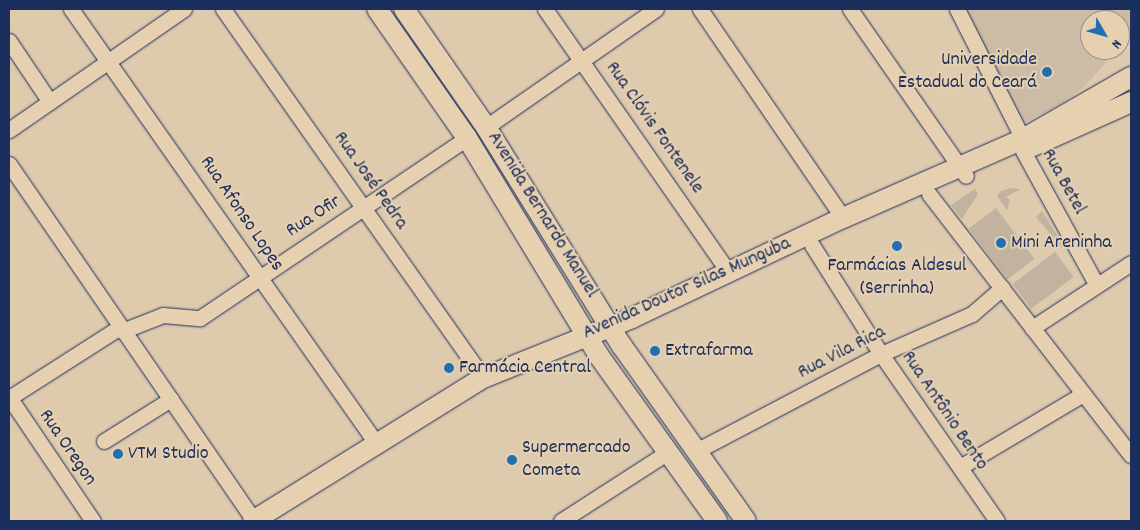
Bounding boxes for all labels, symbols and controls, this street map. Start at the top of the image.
north arrow [1080,10,1130,60]
text: N [1106,35,1126,52]
place label: Universidade Estadual do Ceará [898,49,1037,96]
street label: Rua Clóvis Fontenele [600,57,708,199]
marker: Universidade Estadual do Ceará [1041,66,1053,78]
street label: Rua José Pedra [327,127,413,235]
street label: Avenida Bernardo Manuel [481,127,603,303]
street label: Rua Betel [1035,145,1091,219]
street label: Rua Afonso Lopes [194,152,288,276]
street label: Rua Ofir [282,190,346,244]
place label: Mini Areninha [1011,231,1112,255]
street label: Avenida Doutor Silas Munguba [579,232,795,346]
marker: Mini Areninha [995,237,1007,249]
marker: Farmácias Aldesul (Serrinha) [891,240,903,252]
place label: Farmácias Aldesul (Serrinha) [827,254,967,301]
street label: Rua Vila Rica [794,321,890,385]
place label: Extrafarma [665,339,753,363]
marker: Extrafarma [649,345,661,357]
street label: Rua Antônio Bento [895,347,993,475]
place label: Farmácia Central [459,356,591,380]
marker: Farmácia Central [443,362,455,374]
street label: Rua Oregon [33,405,101,491]
place label: Supermercado Cometa [522,436,631,483]
place label: VTM Studio [128,442,209,466]
marker: VTM Studio [112,448,124,460]
marker: Supermercado Cometa [506,454,518,466]

